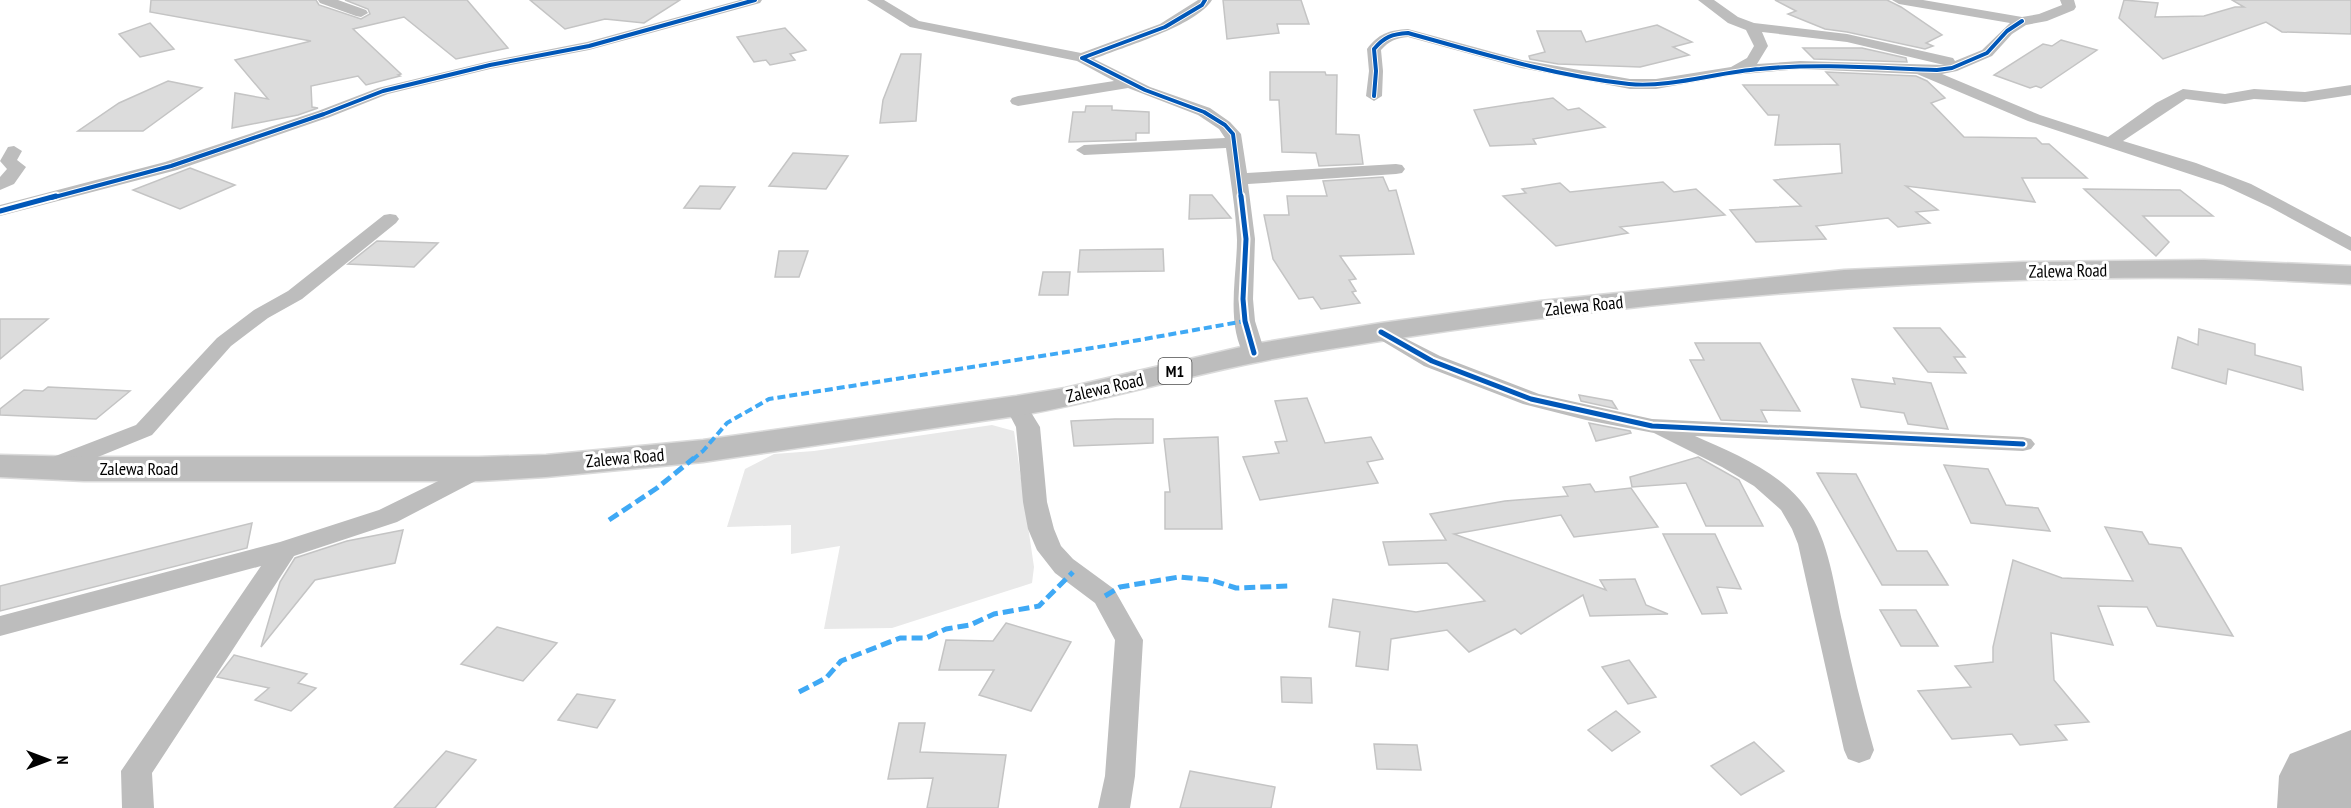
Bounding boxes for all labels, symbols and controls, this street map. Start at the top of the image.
street label: Zalewa Road [2028,258,2108,283]
street label: Zalewa Road [1544,290,1624,321]
road number: M1 [1158,358,1192,384]
street label: Zalewa Road [1064,367,1146,408]
street label: Zalewa Road [585,443,665,472]
street label: Zalewa Road [100,457,178,480]
north arrow [18,730,78,790]
text: N [53,756,73,764]

